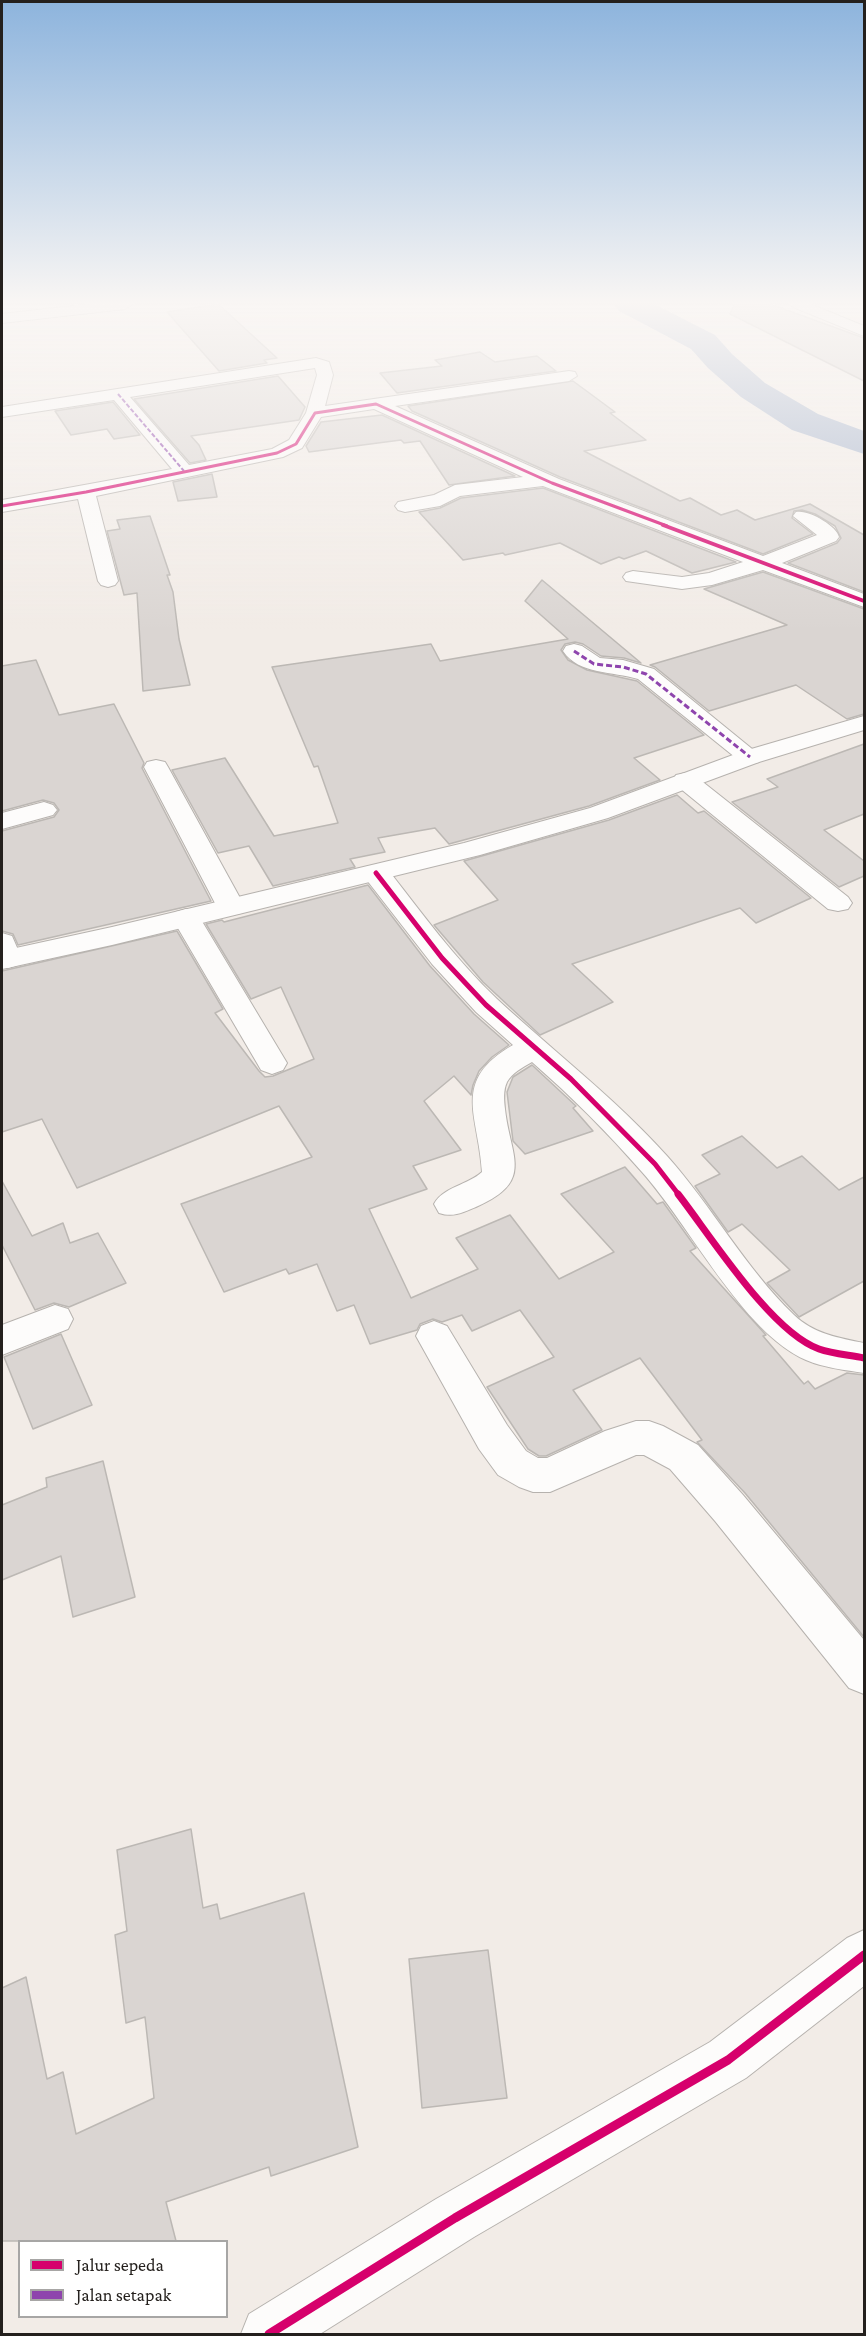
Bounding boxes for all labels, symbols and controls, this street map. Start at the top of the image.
legend [18,2240,228,2318]
text: Jalur sepeda [76,2255,164,2275]
text: Jalan setapak [76,2285,171,2305]

